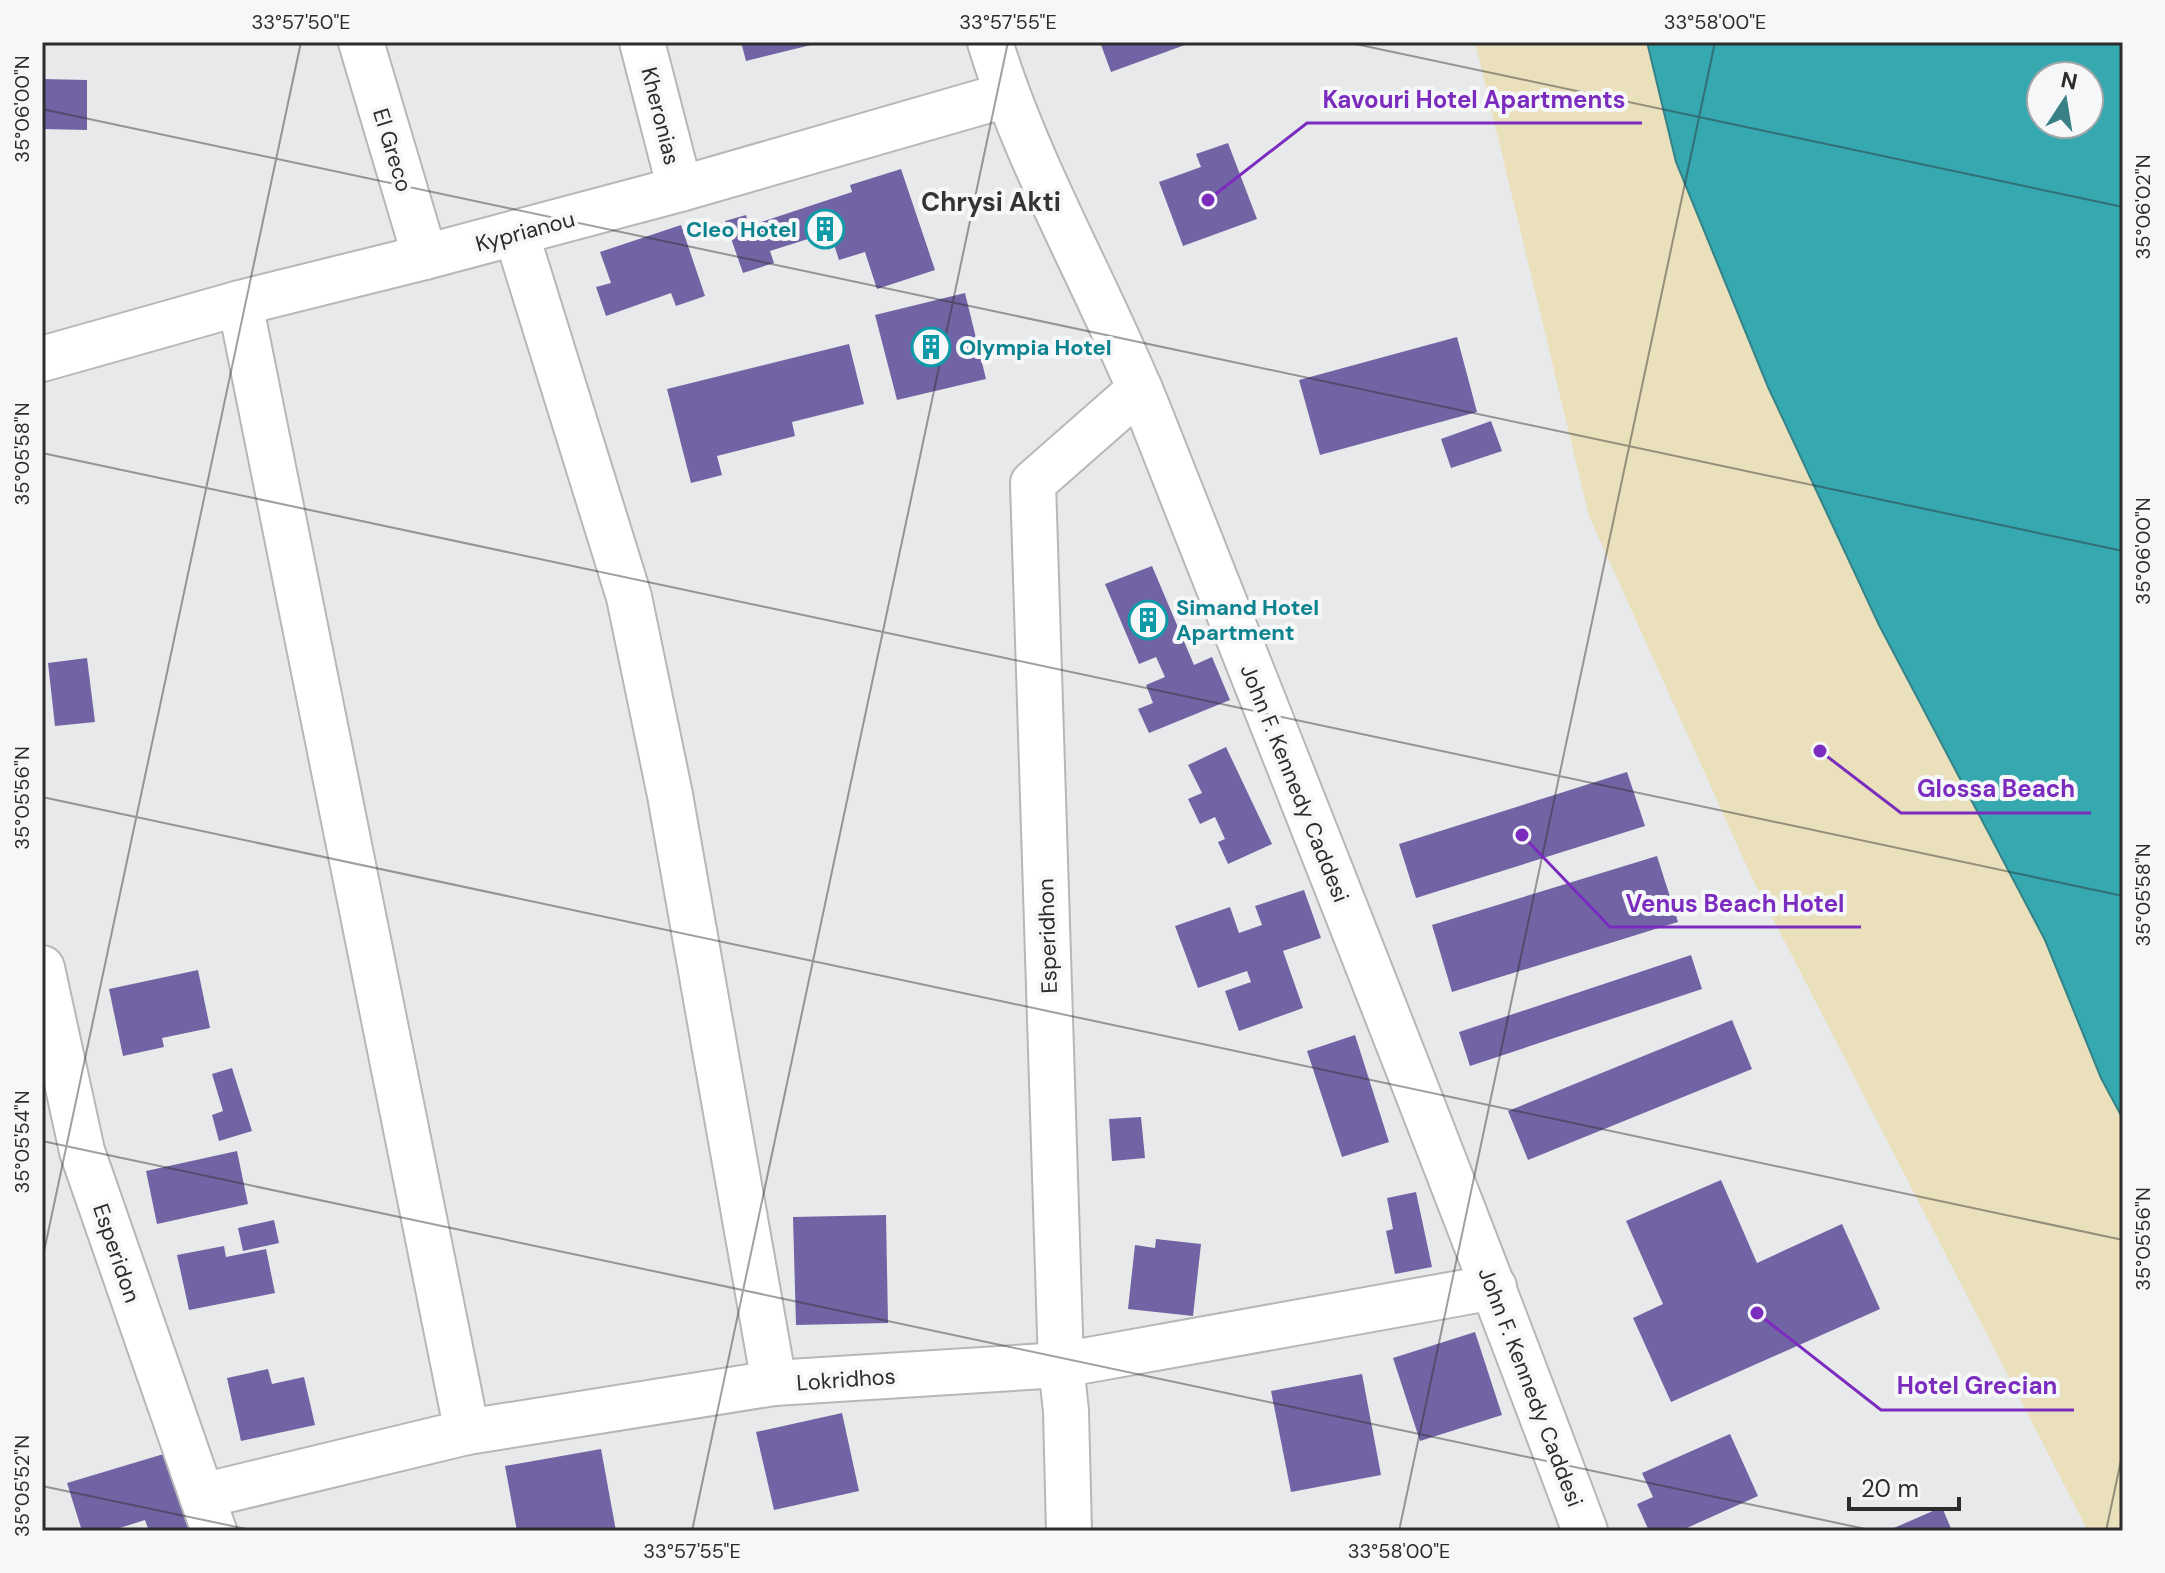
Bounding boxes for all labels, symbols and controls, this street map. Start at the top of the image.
text: 33°57'50"E [251,9,351,35]
text: 33°57'55"E [959,9,1057,35]
text: 33°58'00"E [1664,9,1766,35]
text: 35°06'00"N [9,55,35,163]
north arrow [2025,60,2105,140]
street label: Kheronias [634,64,687,168]
text: N [2058,65,2080,97]
callout: Kavouri Hotel Apartments [1307,75,1642,123]
text: Kavouri Hotel Apartments [1323,84,1625,115]
street label: El Greco [366,105,419,195]
text: 35°06'02"N [2130,155,2156,259]
district label: Chrysi Akti [921,185,1061,219]
street label: Kyprianou [472,204,578,259]
building icon: Cleo Hotel [804,208,846,250]
place label: Cleo Hotel [686,215,797,244]
building icon: Olympia Hotel [910,326,952,368]
place label: Olympia Hotel [959,333,1112,362]
text: 35°05'58"N [9,403,35,506]
text: 35°06'00"N [2130,497,2156,605]
place label: Simand Hotel Apartment [1176,593,1319,647]
building icon: Simand Hotel Apartment [1127,599,1169,641]
street label: John F. Kennedy Caddesi [1233,660,1356,906]
text: 35°05'56"N [9,746,35,850]
callout: Glossa Beach [1901,765,2091,813]
text: Glossa Beach [1917,773,2075,804]
text: 35°05'58"N [2130,844,2156,947]
street label: Esperidhon [1031,878,1064,994]
callout: Venus Beach Hotel [1610,879,1861,927]
text: Venus Beach Hotel [1625,888,1845,919]
text: 35°05'54"N [9,1091,35,1193]
text: 35°05'56"N [2130,1187,2156,1291]
street label: Esperidon [86,1200,147,1306]
street label: John F. Kennedy Caddesi [1471,1263,1590,1511]
street label: Lokridhos [796,1362,897,1397]
callout: Hotel Grecian [1881,1362,2074,1410]
text: Hotel Grecian [1897,1370,2057,1401]
text: 35°05'52"N [9,1435,35,1537]
scale bar [1849,1461,1959,1511]
text: 20 m [1861,1473,1919,1504]
text: 33°57'55"E [643,1538,741,1564]
text: 33°58'00"E [1348,1538,1450,1564]

